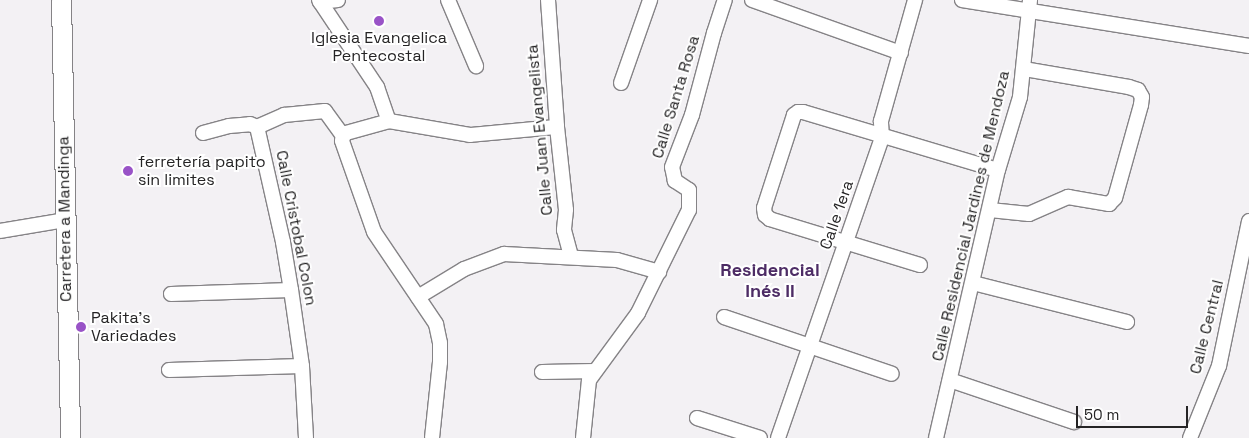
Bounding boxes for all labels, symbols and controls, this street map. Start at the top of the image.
marker: Iglesia Evangelica Pentecostal [373,15,385,27]
place label: Iglesia Evangelica Pentecostal [311,28,447,66]
street label: Calle Santa Rosa [648,33,704,161]
street label: Calle Juan Evangelista [523,44,557,216]
street label: Calle Residencial Jardines de Mendoza [928,69,1014,363]
street label: Carretera a Mandinga [54,136,76,302]
street label: Calle Cristobal Colon [272,149,320,307]
place label: ferretería papito sin limites [138,152,266,190]
marker: ferretería papito sin limites [122,165,134,177]
street label: Calle 1era [816,178,858,252]
district label: Residencial Inés II [720,260,820,302]
street label: Calle Central [1186,278,1228,376]
place label: Pakita's Variedades [91,308,176,346]
marker: Pakita's Variedades [75,321,87,333]
scale bar [1079,396,1192,428]
text: 50 m [1084,405,1119,424]

